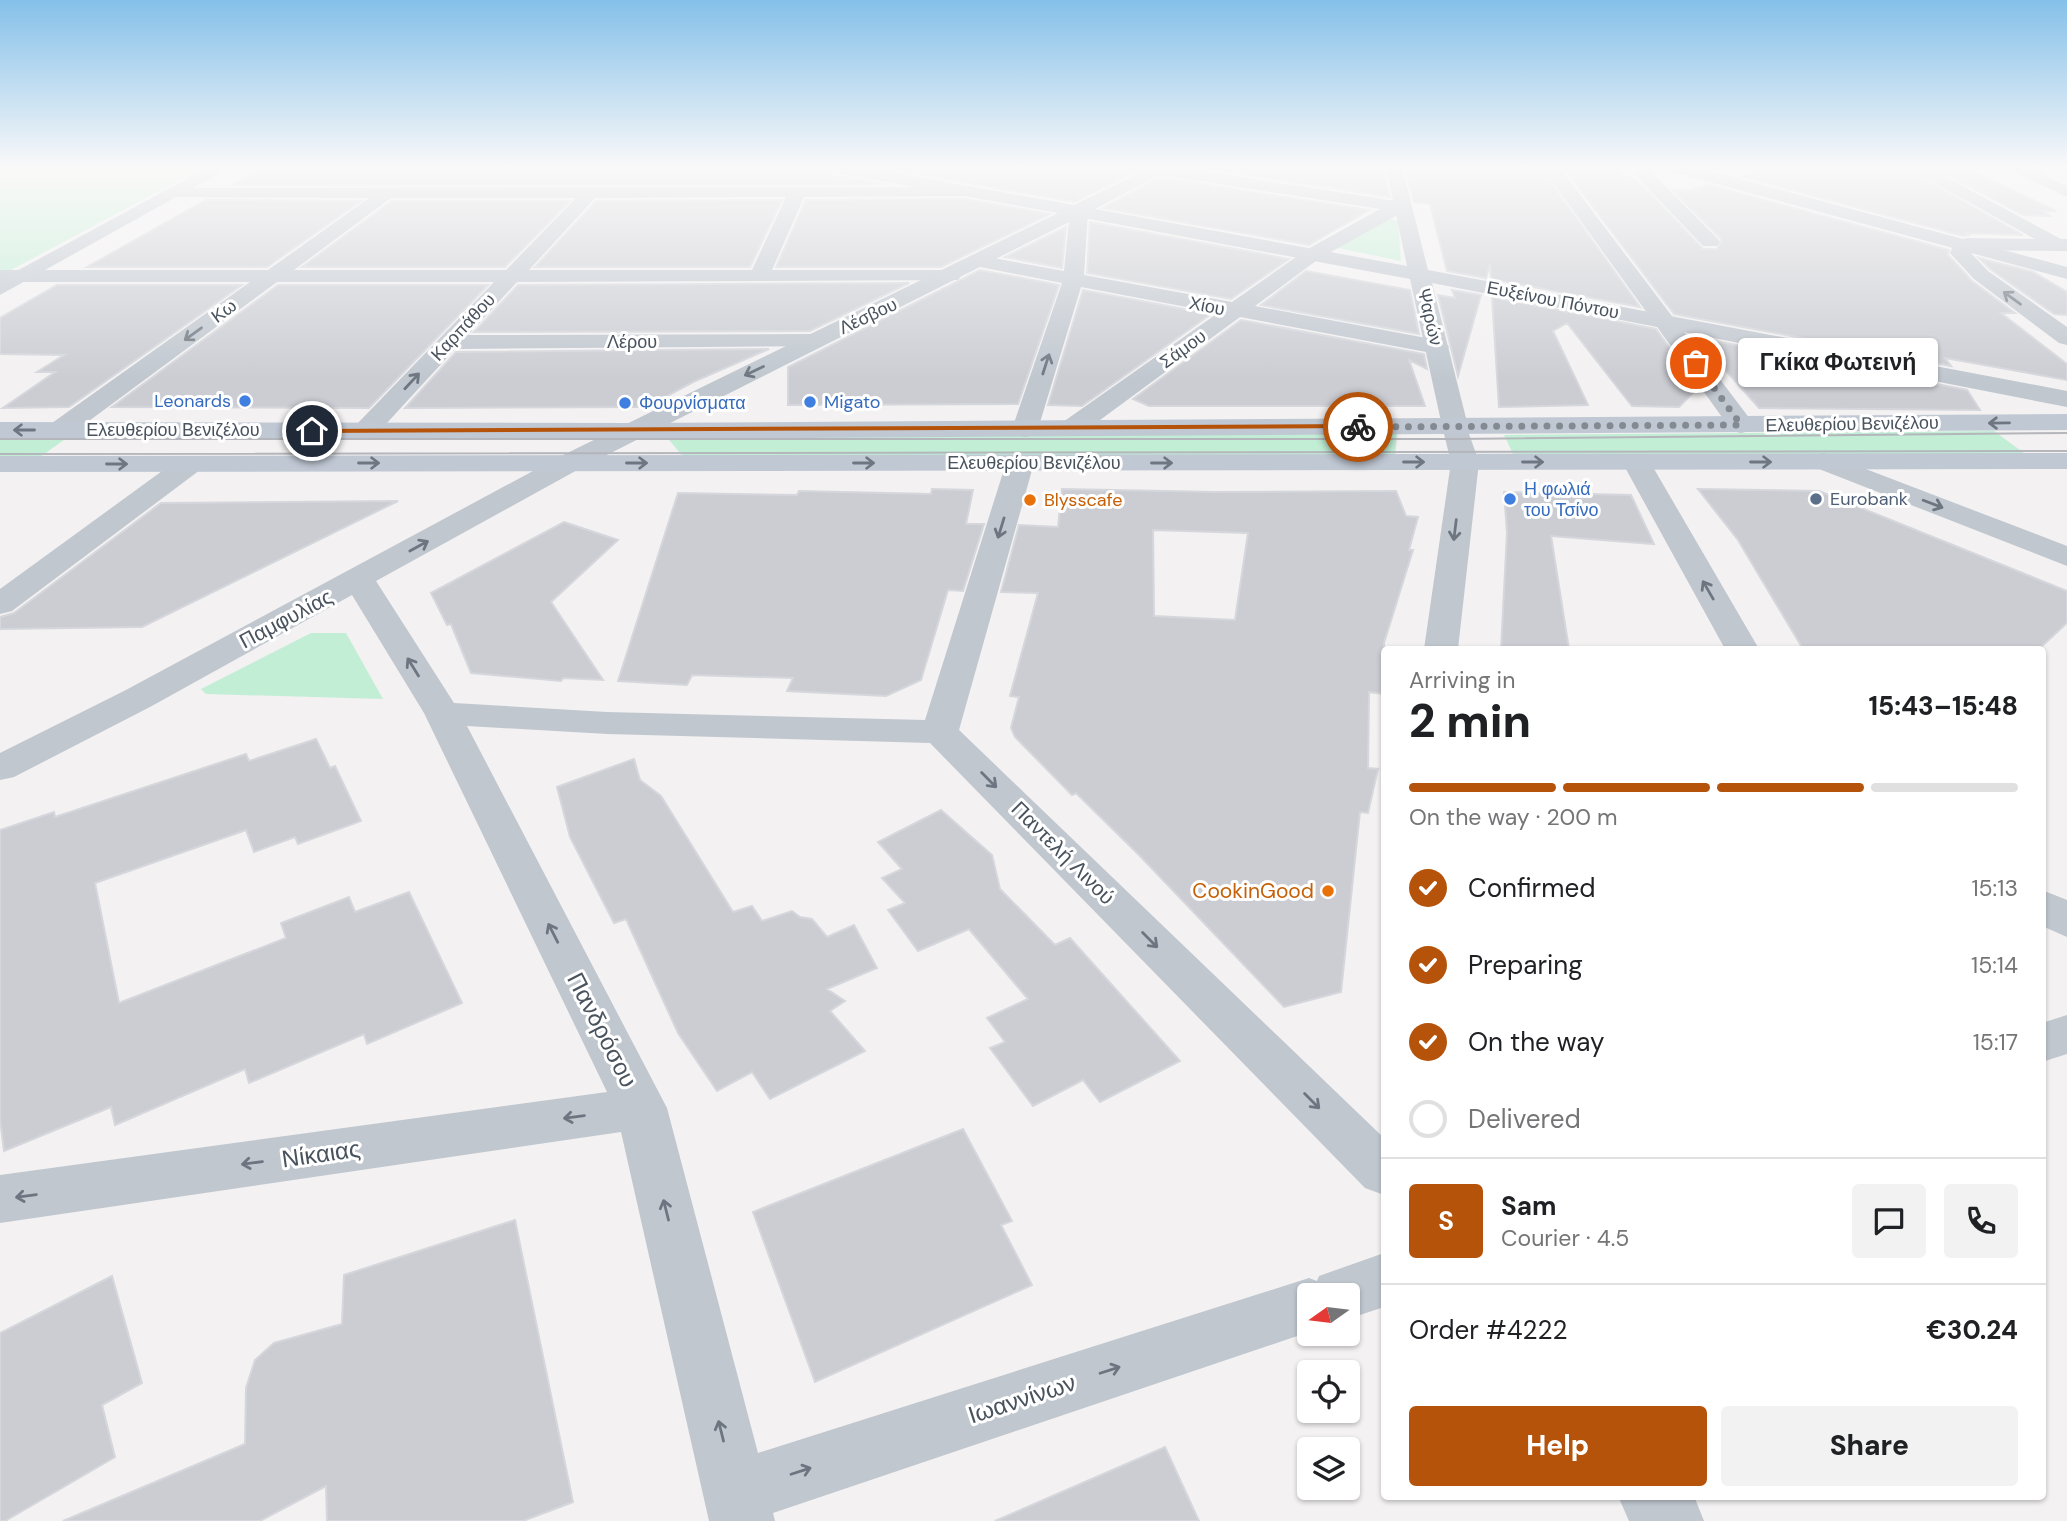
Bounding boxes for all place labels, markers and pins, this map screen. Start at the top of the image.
pin [1666,333,1726,393]
callout: Γκίκα Φωτεινή [1738,338,1938,388]
place label: Leonards [154,389,231,413]
place label: Migato [824,390,881,414]
place label: Φουρνίσματα [639,391,746,415]
marker: Leonards [237,393,253,409]
marker: Migato [802,394,818,410]
marker: Φουρνίσματα [617,395,633,411]
pin [282,401,342,461]
place label: Η φωλιά του Τσίνο [1524,477,1599,522]
place label: Eurobank [1830,487,1908,511]
place label: Blysscafe [1044,488,1123,512]
marker: Η φωλιά του Τσίνο [1502,491,1518,507]
marker: Eurobank [1808,491,1824,507]
marker: Blysscafe [1022,492,1038,508]
place label: CookinGood [1192,877,1314,905]
marker: CookinGood [1320,883,1336,899]

